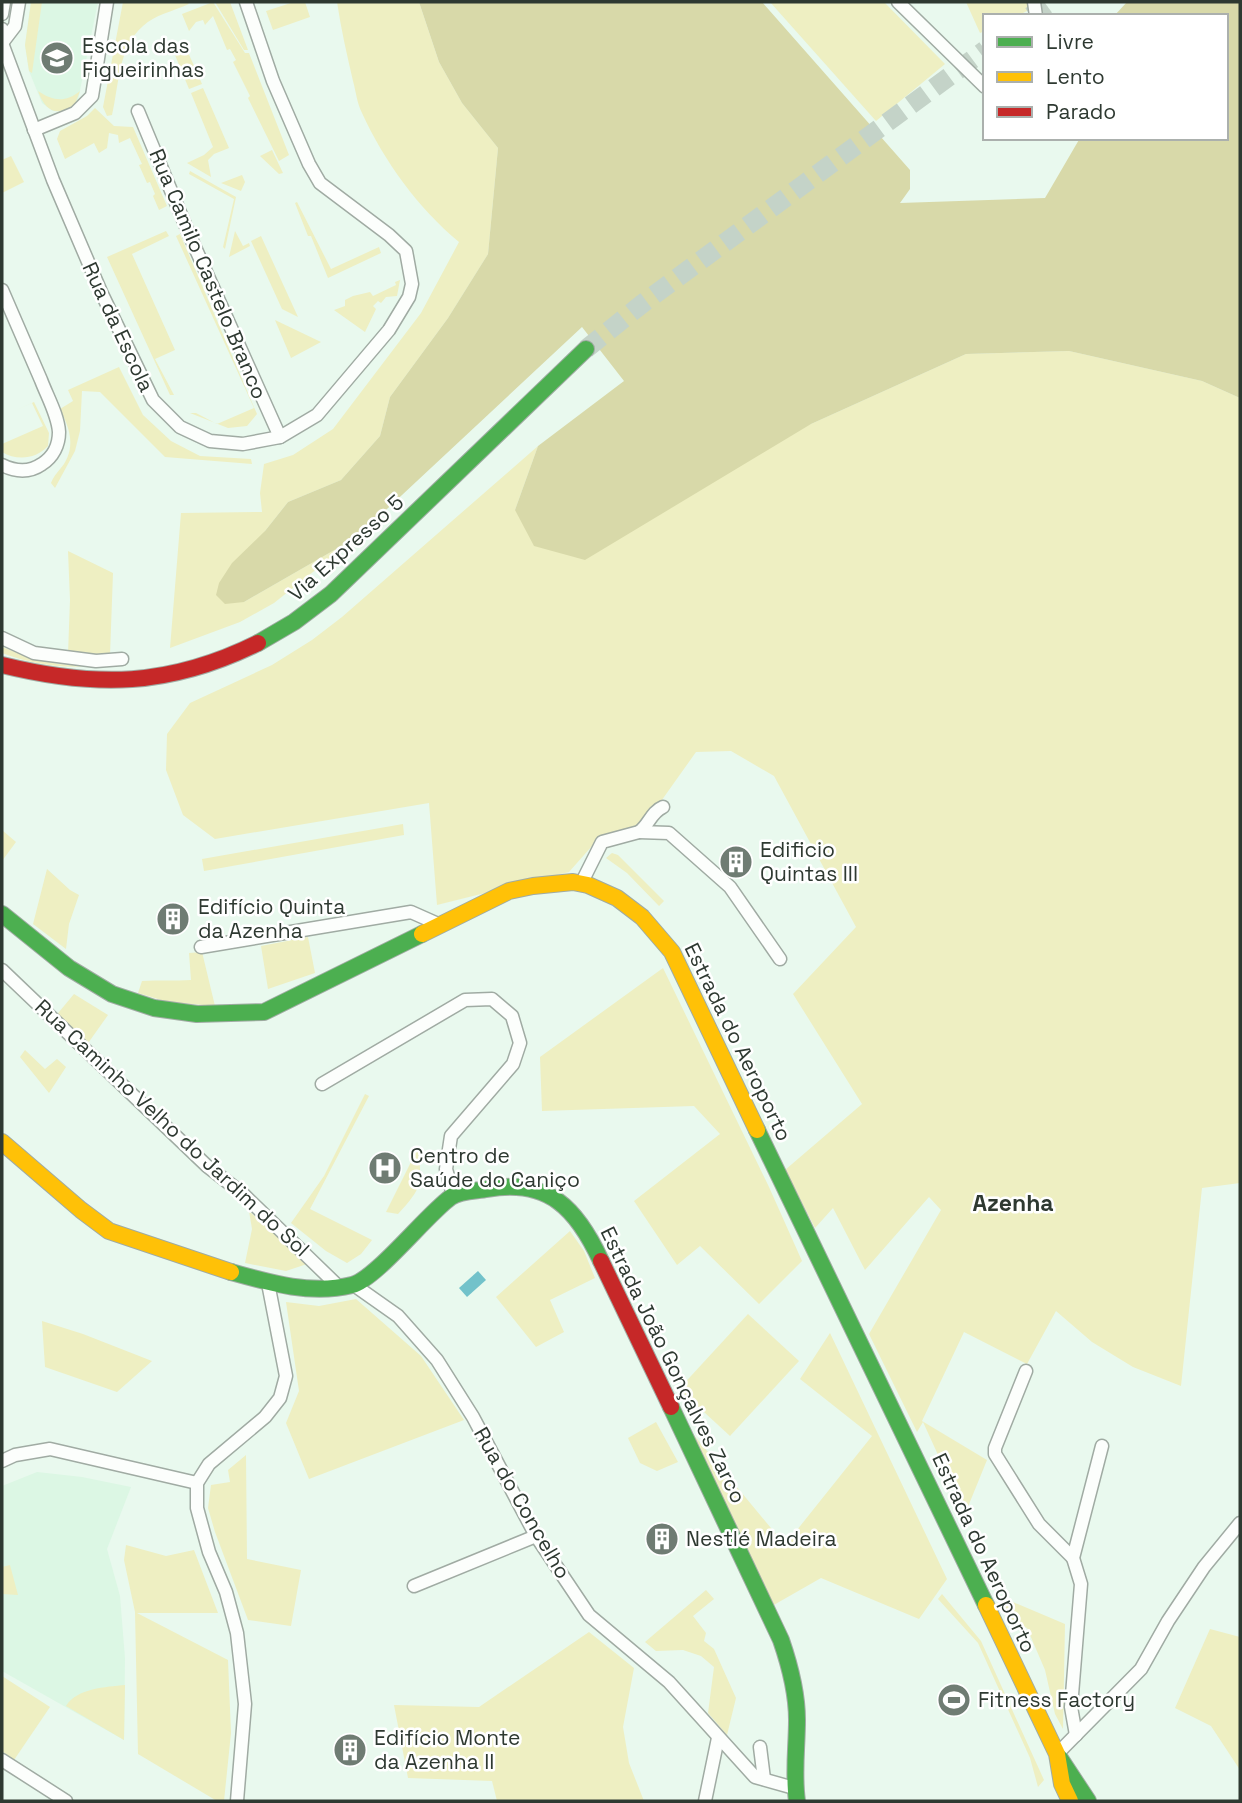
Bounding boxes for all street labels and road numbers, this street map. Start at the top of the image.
street label: Rua Camilo Castelo Branco [143,145,274,403]
street label: Rua da Escola [77,258,160,396]
street label: Via Expresso 5 [282,489,409,607]
street label: Estrada do Aeroporto [679,938,798,1145]
street label: Rua Caminho Velho do Jardim do Sol [29,993,315,1262]
street label: Estrada João Gonçalves Zarco [595,1222,752,1507]
street label: Rua do Concelho [468,1422,577,1583]
street label: Estrada do Aeroporto [926,1449,1043,1657]

